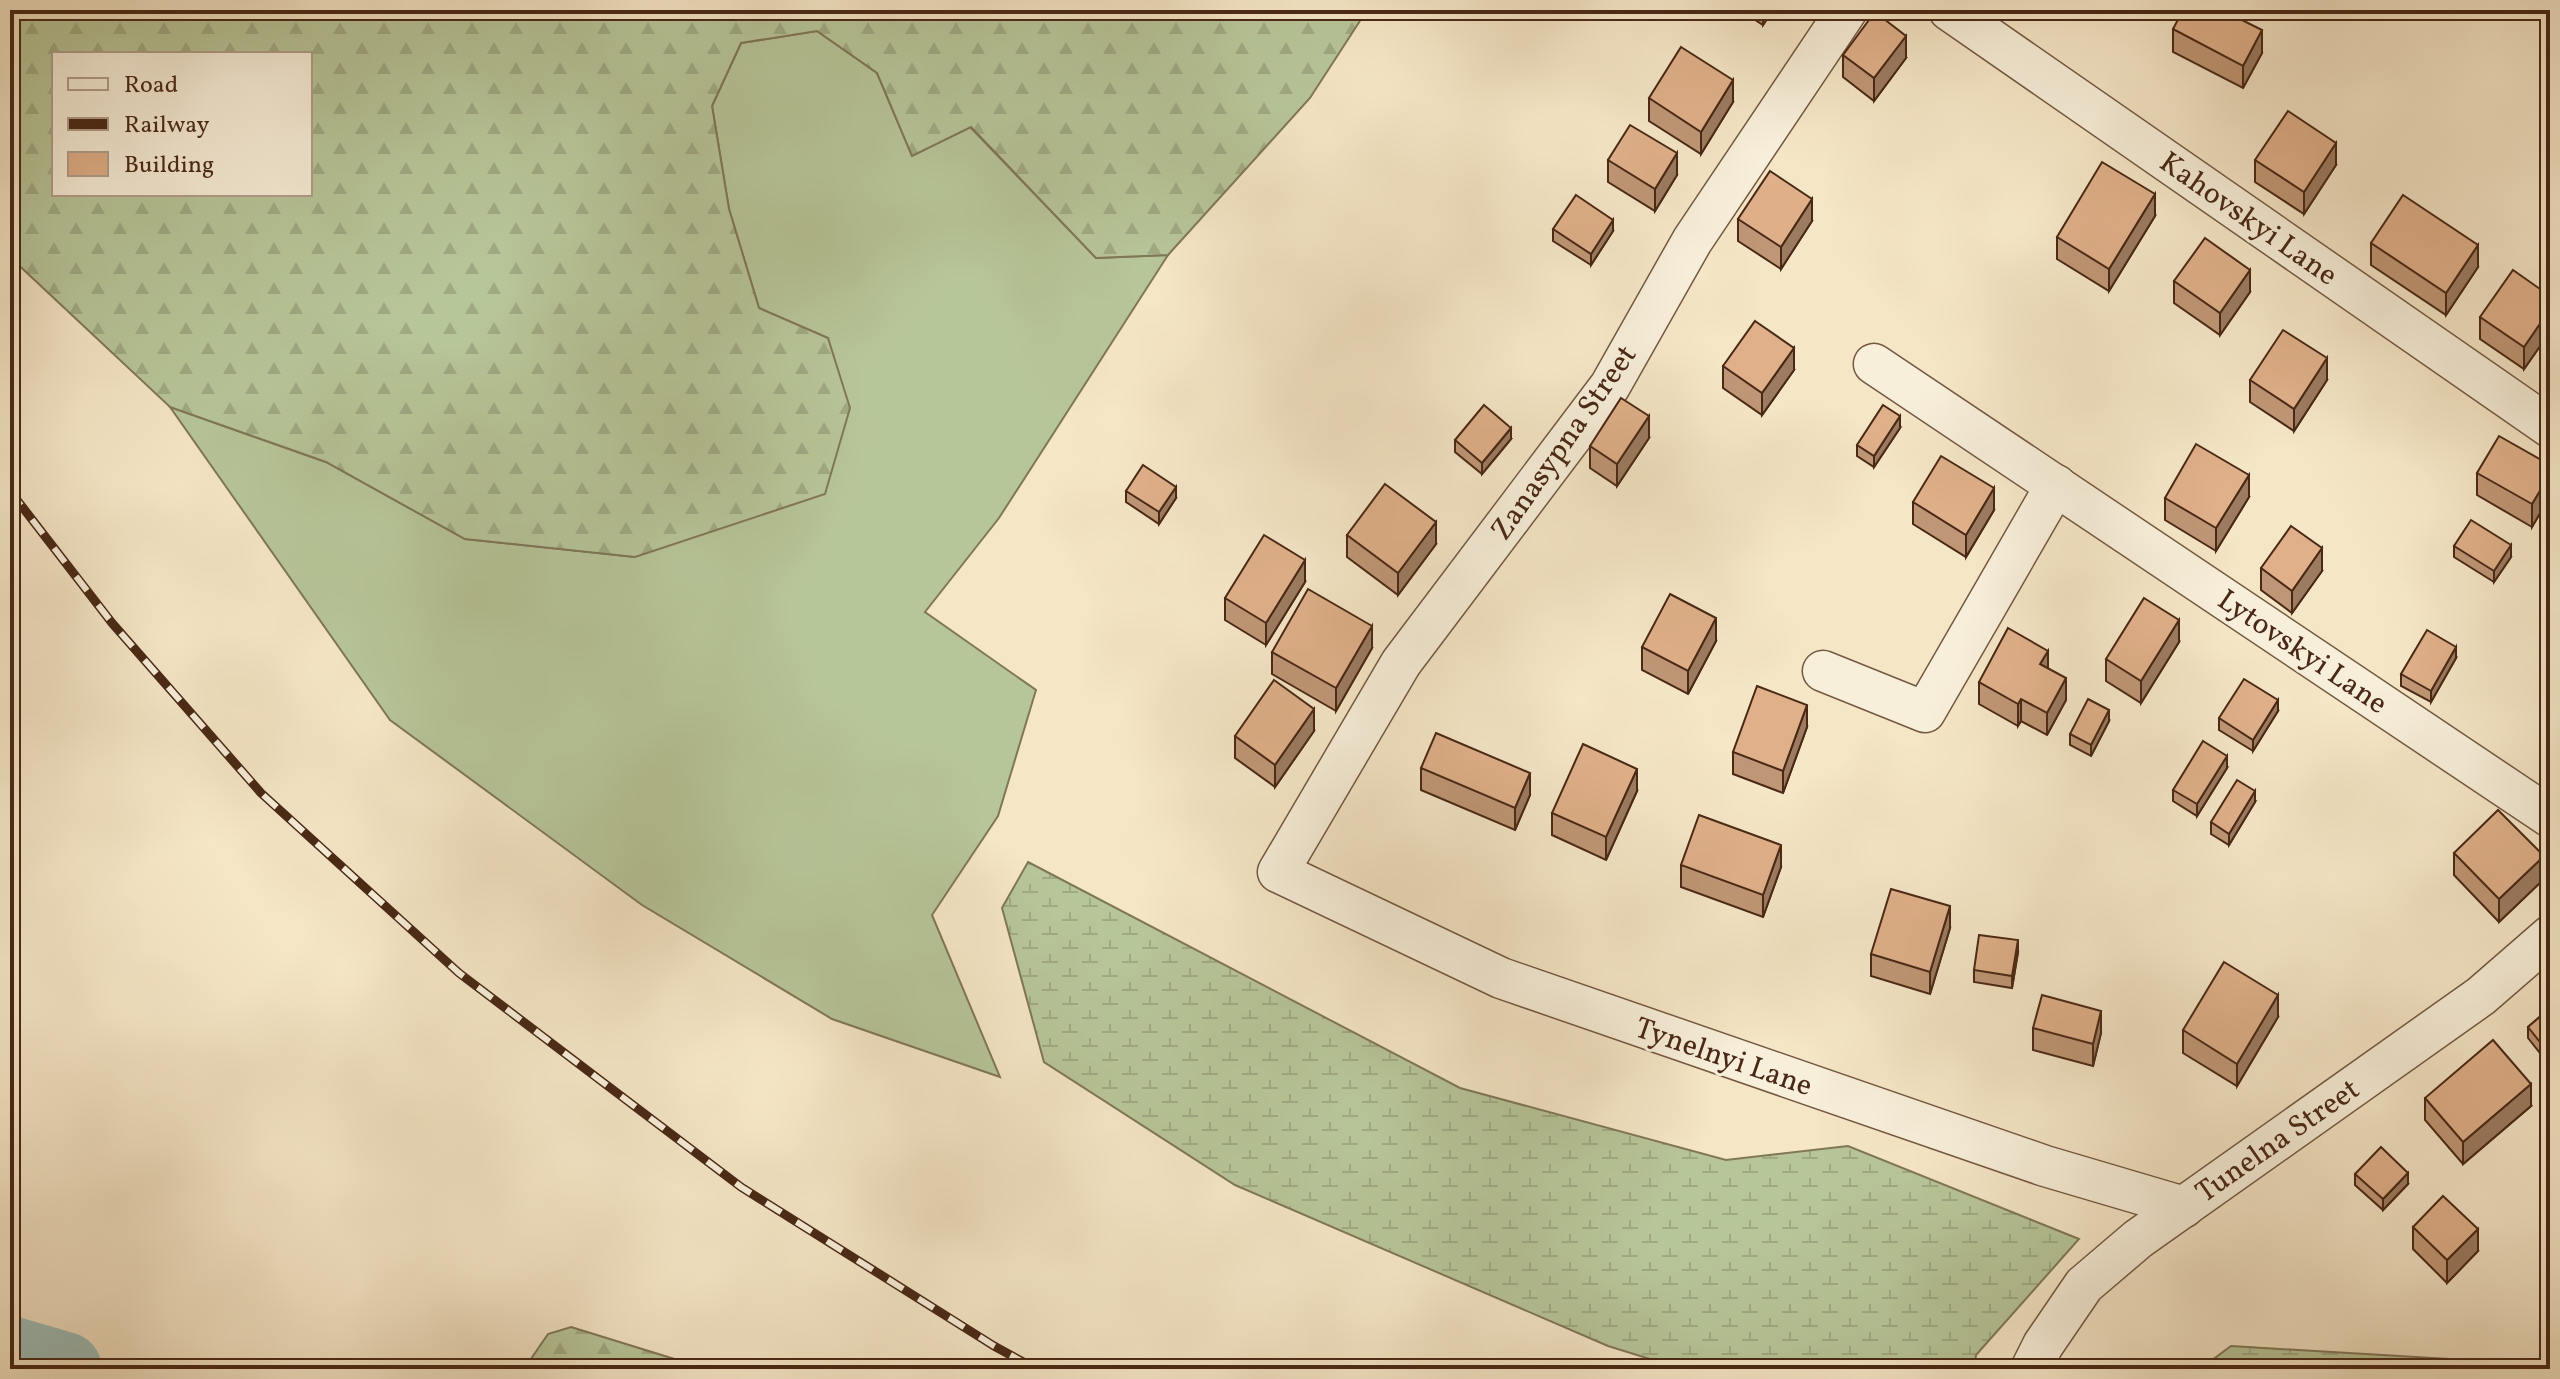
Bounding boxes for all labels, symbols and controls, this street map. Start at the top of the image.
legend [52,52,312,196]
text: Road [124,69,178,103]
text: Railway [124,109,210,143]
street label: Kahovskyi Lane [2150,143,2345,297]
text: Building [124,149,214,183]
street label: Zanasypna Street [1482,337,1648,549]
street label: Lytovskyi Lane [2208,580,2395,725]
street label: Tynelnyi Lane [1629,1008,1818,1108]
street label: Tunelna Street [2188,1069,2369,1214]

